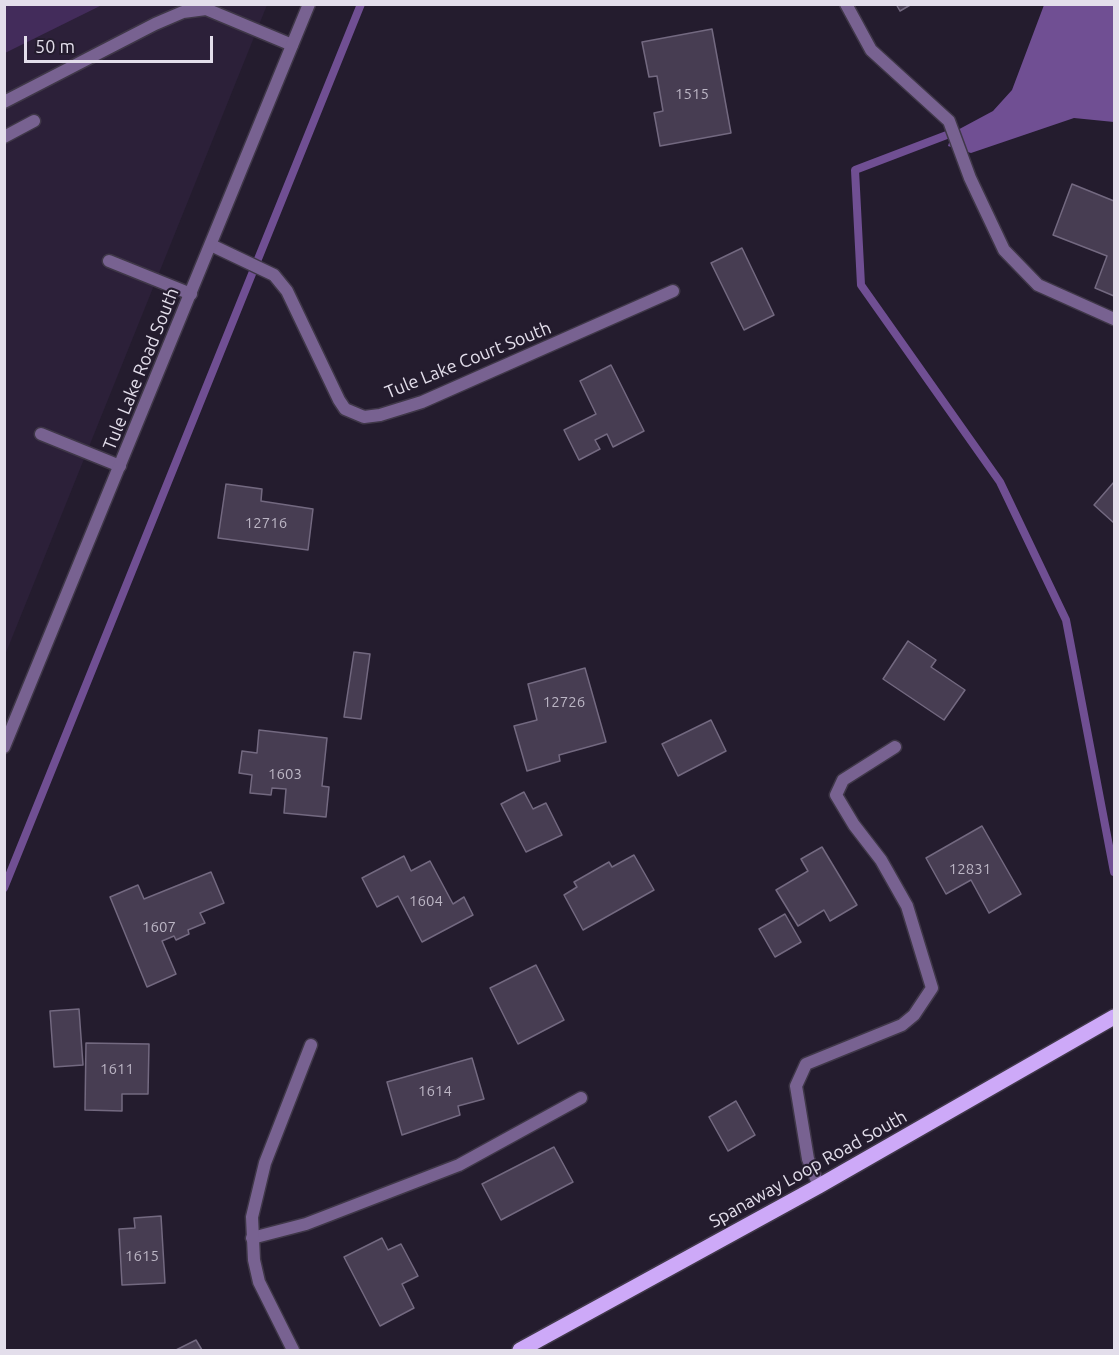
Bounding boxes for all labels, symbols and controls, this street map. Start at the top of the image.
scale bar [27,24,216,62]
text: 50 m [35,36,75,56]
house number: 1515 [675,85,709,103]
street label: Tule Lake Road South [99,285,183,453]
street label: Tule Lake Court South [382,317,554,403]
house number: 12716 [245,514,287,532]
house number: 12726 [543,693,585,711]
house number: 1603 [268,765,302,783]
house number: 12831 [949,860,991,878]
house number: 1604 [409,892,443,910]
house number: 1607 [142,918,176,936]
house number: 1611 [100,1060,134,1078]
house number: 1614 [418,1082,452,1100]
street label: Spanaway Loop Road South [705,1106,911,1232]
house number: 1615 [125,1247,159,1265]

